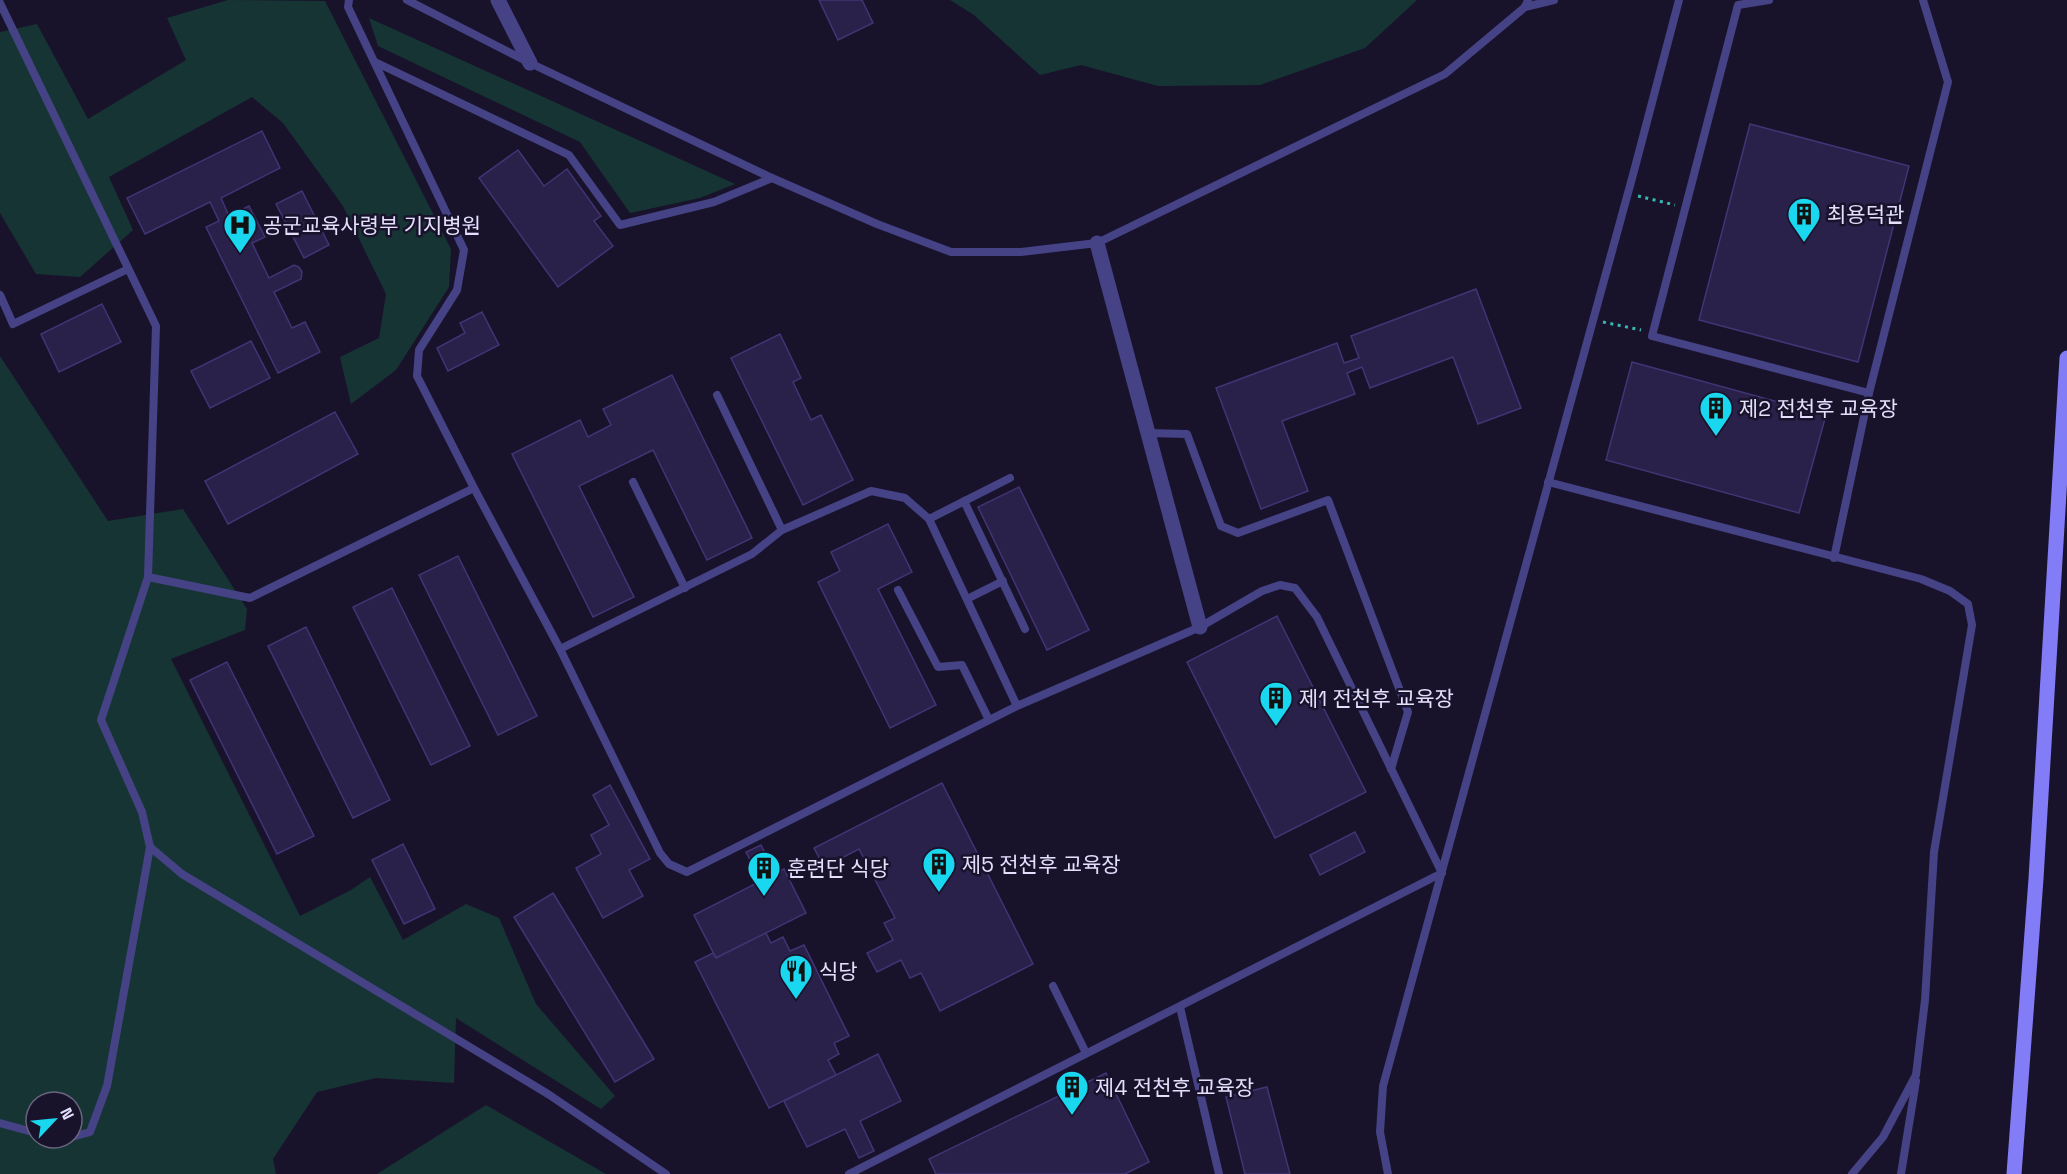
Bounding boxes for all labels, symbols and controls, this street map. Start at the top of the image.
building icon: 최용덕관 [1786,196,1822,243]
place label: 최용덕관 [1827,201,1904,228]
hospital icon: 공군교육사령부 기지병원 [222,207,258,254]
place label: 공군교육사령부 기지병원 [263,212,481,239]
building icon: 제2 전천후 교육장 [1698,390,1734,437]
place label: 제2 전천후 교육장 [1739,395,1898,422]
building icon: 제1 전천후 교육장 [1258,680,1294,727]
place label: 제1 전천후 교육장 [1299,685,1454,712]
building icon: 제5 전천후 교육장 [921,846,957,893]
building icon: 훈련단 식당 [746,850,782,897]
place label: 제5 전천후 교육장 [962,851,1121,878]
place label: 훈련단 식당 [787,855,889,882]
restaurant icon: 식당 [778,953,814,1000]
place label: 식당 [819,958,858,985]
building icon: 제4 전천후 교육장 [1054,1069,1090,1116]
place label: 제4 전천후 교육장 [1095,1074,1254,1101]
north arrow [24,1090,84,1150]
text: N [55,1104,79,1123]

